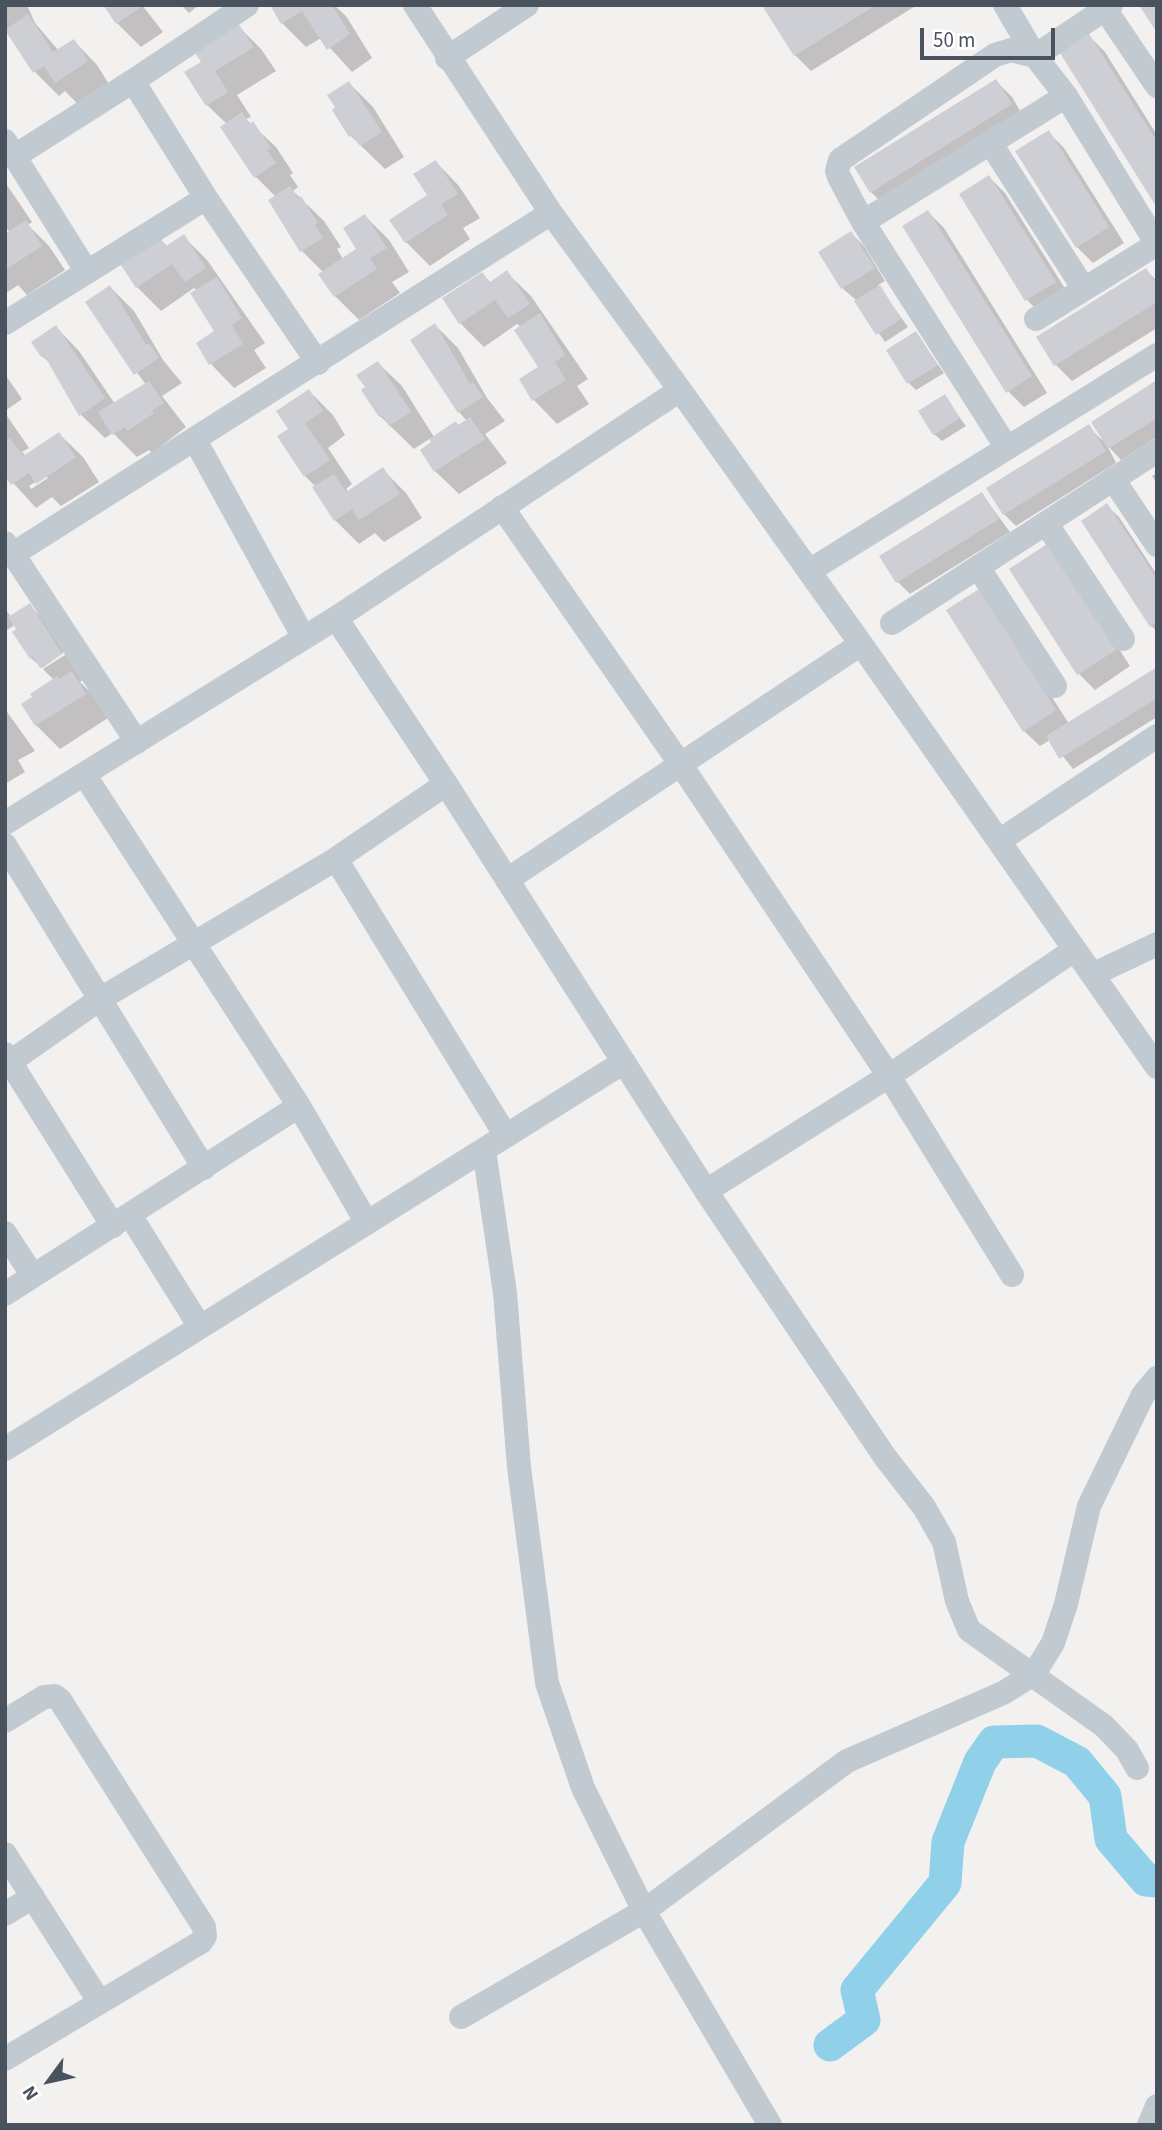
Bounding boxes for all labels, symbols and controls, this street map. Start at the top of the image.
scale bar [924,14,1059,58]
text: 50 m [933,25,975,55]
north arrow [14,2046,84,2116]
text: N [16,2080,46,2105]

